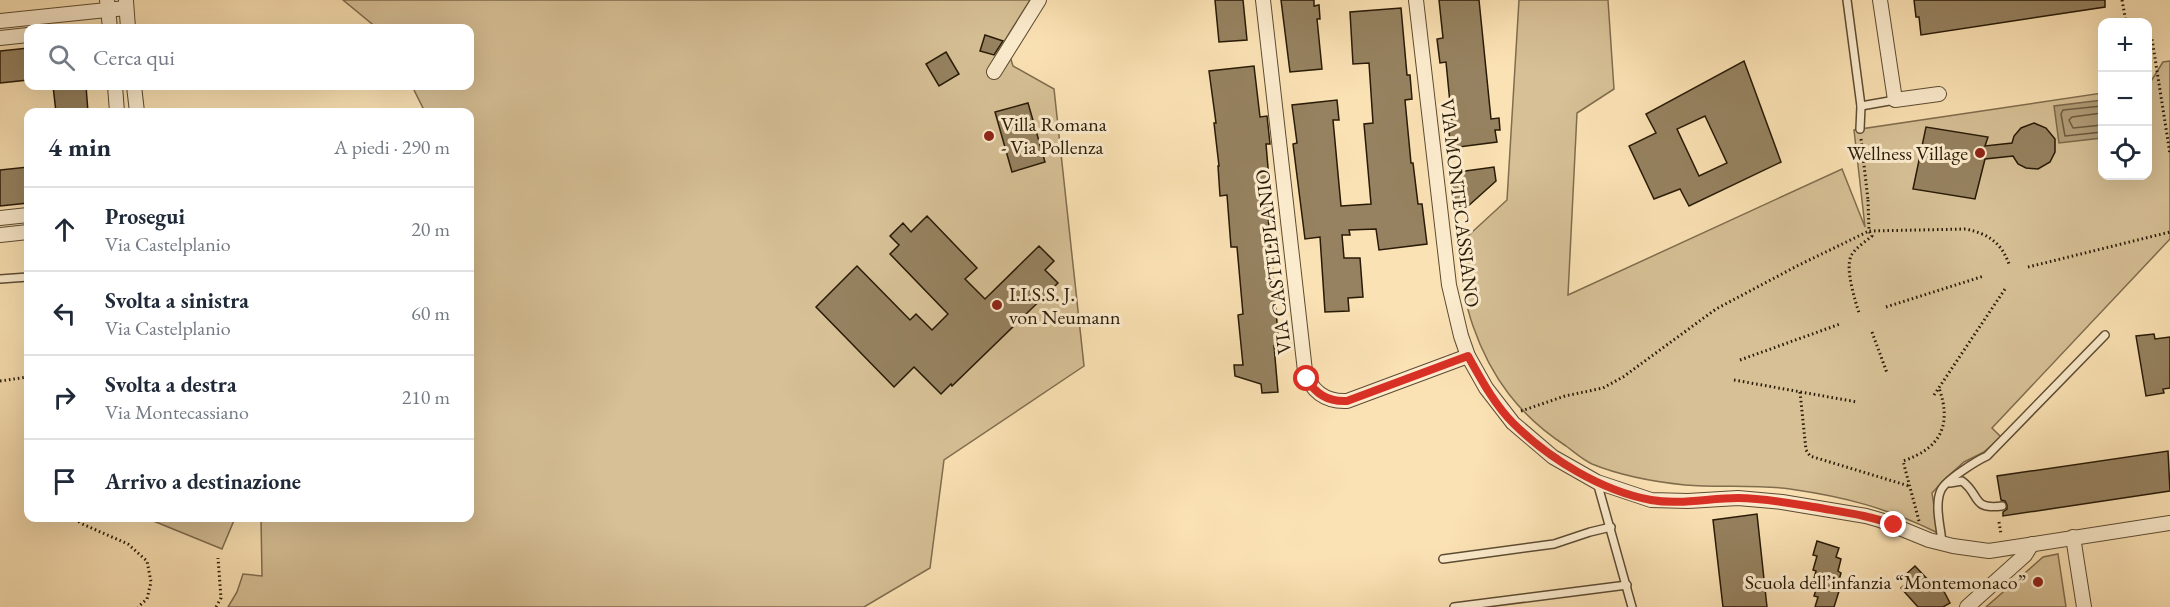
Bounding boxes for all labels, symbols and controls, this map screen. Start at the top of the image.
map controls [2098,18,2152,180]
button: + [2098,18,2152,72]
search box [24,24,474,90]
icon: search [45,41,78,74]
text: Cerca qui [93,43,175,72]
button: − [2098,72,2152,126]
street label: VIA MONTECASSIANO [1434,97,1486,309]
place label: Villa Romana - Via Pollenza [1001,111,1107,160]
button: locate [2098,126,2152,180]
marker: Villa Romana - Via Pollenza [982,129,996,143]
text: 4 min [48,130,111,164]
text: A piedi · 290 m [334,134,450,160]
place label: Wellness Village [1847,140,1968,166]
marker: Wellness Village [1973,146,1987,160]
street label: VIA CASTELPLANIO [1249,168,1297,356]
text: Prosegui [105,202,185,231]
icon: ahead [48,213,81,246]
text: 20 m [411,216,450,242]
text: Via Castelplanio [105,231,231,257]
place label: I.I.S.S. J. von Neumann [1009,281,1121,330]
text: Svolta a sinistra [105,286,249,315]
icon: left [48,297,81,330]
marker: I.I.S.S. J. von Neumann [990,298,1004,312]
text: 60 m [411,300,450,326]
text: Via Castelplanio [105,315,231,341]
route start [1293,365,1319,391]
text: Svolta a destra [105,370,237,399]
icon: right [48,381,81,414]
text: 210 m [402,384,450,410]
text: Via Montecassiano [105,399,249,425]
icon: arrive [48,465,81,498]
text: Arrivo a destinazione [105,467,301,496]
route end [1880,511,1906,537]
place label: Scuola dell’infanzia “Montemonaco” [1745,569,2026,595]
marker: Scuola dell’infanzia “Montemonaco” [2031,575,2045,589]

